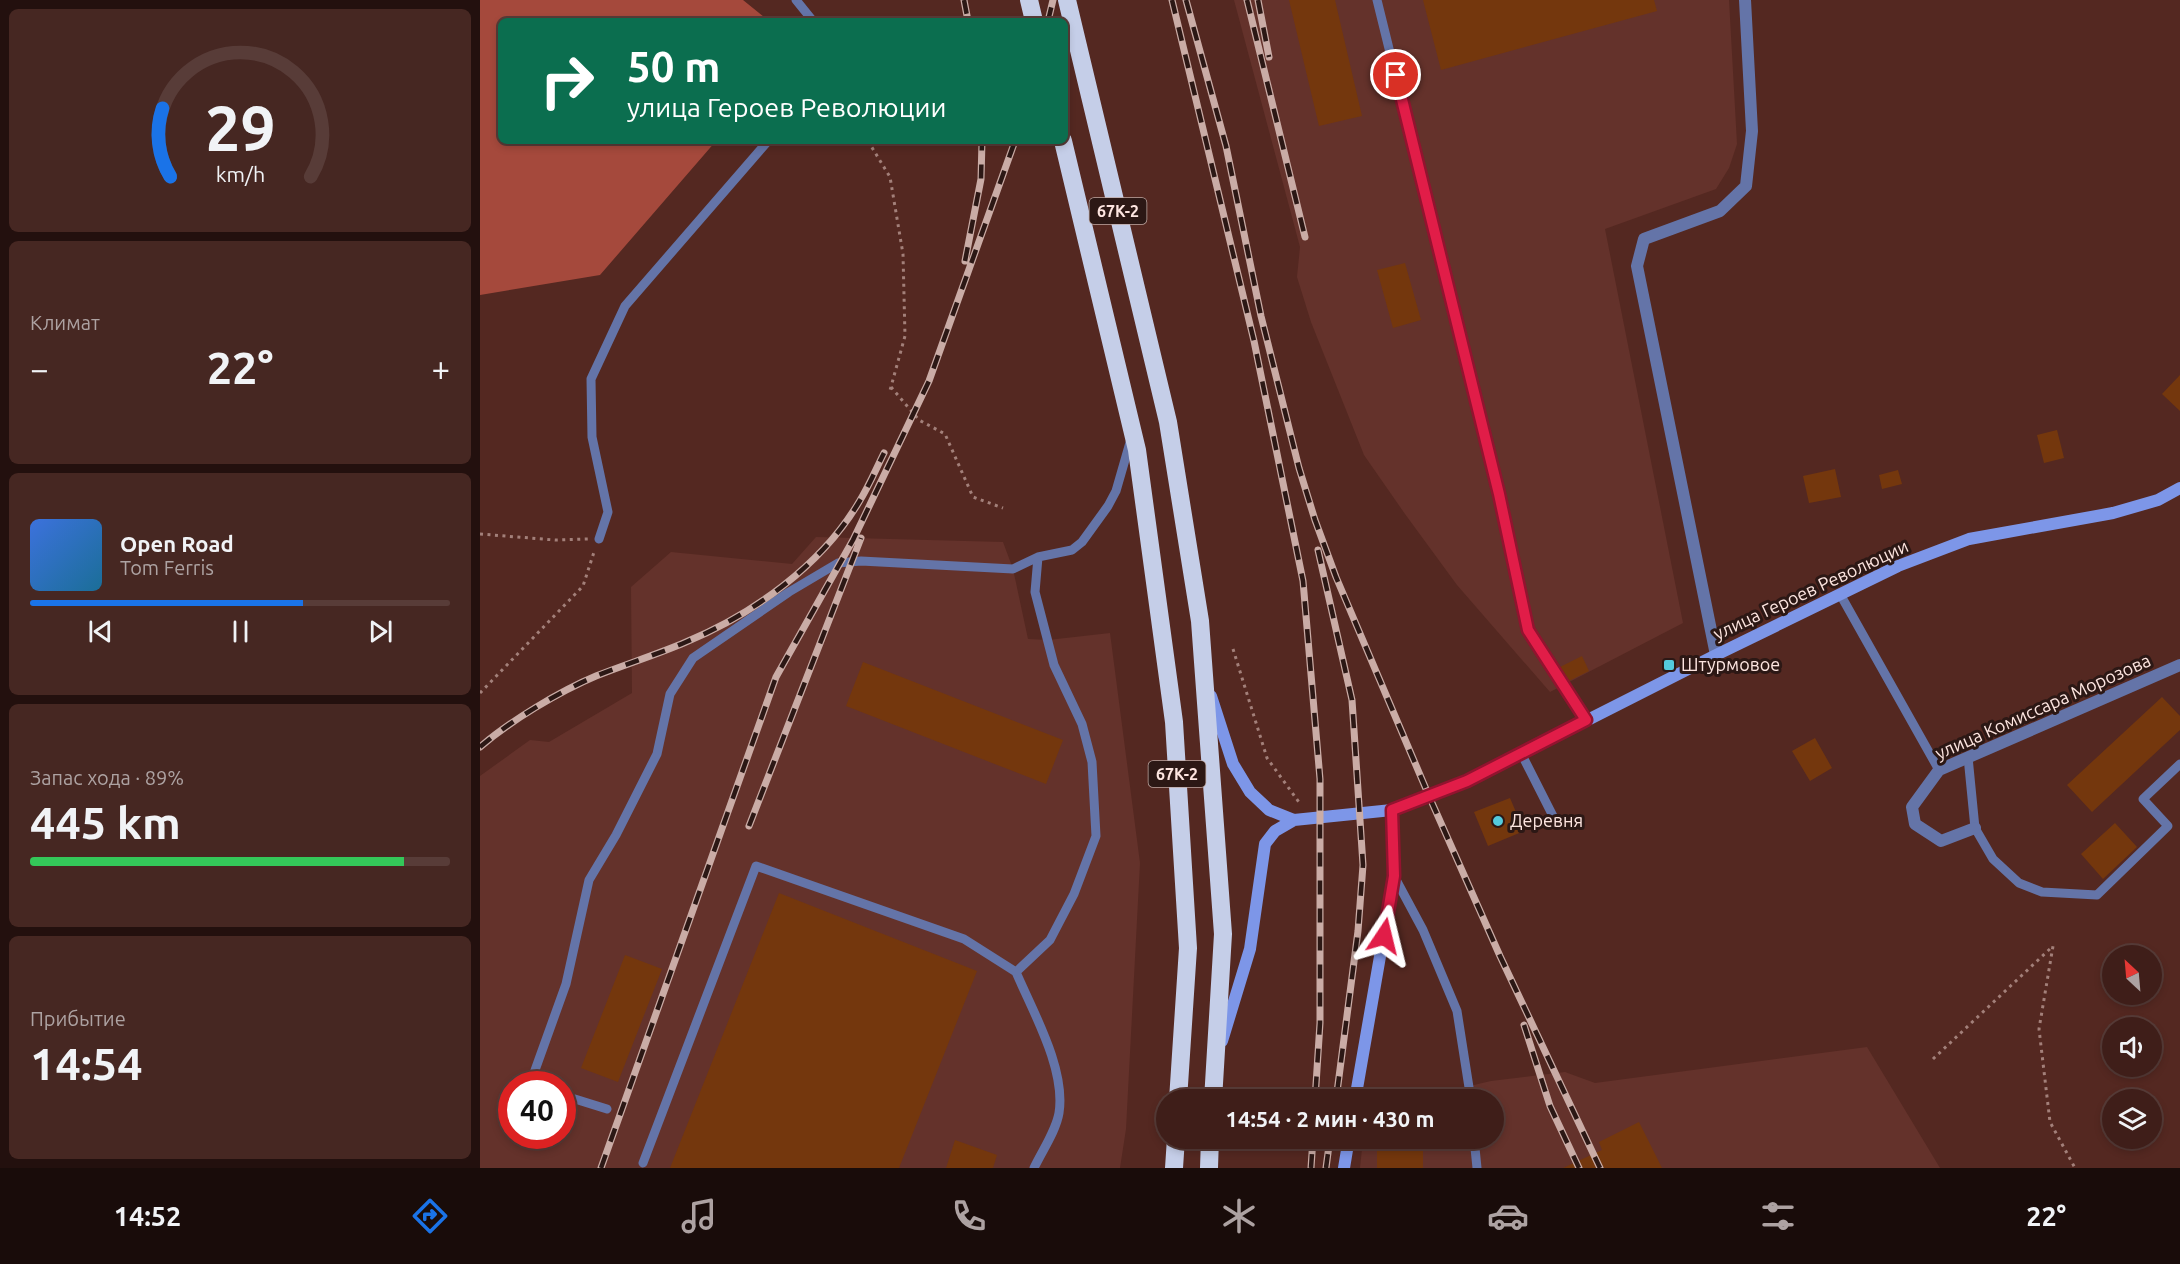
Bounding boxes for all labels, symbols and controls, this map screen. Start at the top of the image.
icon: right [528,42,606,120]
text: 50 m [627,43,721,90]
pin [1370,49,1421,100]
icon: arrive [1379,58,1412,91]
text: улица Героев Революции [627,92,946,122]
text: 29 [205,94,275,164]
text: km/h [215,163,265,187]
road number: 67К-2 [1090,198,1146,224]
text: Климат [30,311,100,334]
text: 22° [207,342,273,393]
text: − [30,350,49,387]
text: + [431,350,450,387]
text: Open Road [120,531,234,556]
street label: улица Героев Революции [1710,535,1911,643]
text: Tom Ferris [120,556,214,579]
icon: previous [84,615,117,648]
icon: pause [224,615,257,648]
icon: next [364,615,397,648]
street label: улица Комиссара Морозова [1932,649,2153,763]
place label: Штурмовое [1681,654,1780,674]
marker: Штурмовое [1662,658,1676,672]
road number: 67К-2 [1148,761,1206,787]
text: Запас хода · 89% [30,766,184,789]
text: 445 km [30,797,181,848]
place label: Деревня [1510,810,1583,830]
marker: Деревня [1491,814,1505,828]
position arrow [1352,904,1416,968]
north arrow [2102,945,2162,1005]
map controls [2102,945,2162,1149]
text: Прибытие [30,1007,126,1030]
button: sound [2102,1017,2162,1077]
text: 14:54 [30,1038,143,1089]
speed limit sign: 40 [498,1071,576,1149]
button: layers [2102,1089,2162,1149]
text: 14:54 · 2 мин · 430 m [1226,1106,1434,1131]
icon: directions [409,1195,451,1237]
icon: music [678,1195,720,1237]
icon: phone [948,1195,990,1237]
icon: climate [1218,1195,1260,1237]
icon: car [1487,1195,1529,1237]
icon: filters [1757,1195,1799,1237]
text: 14:52 [114,1201,181,1231]
text: 22° [2026,1201,2066,1231]

